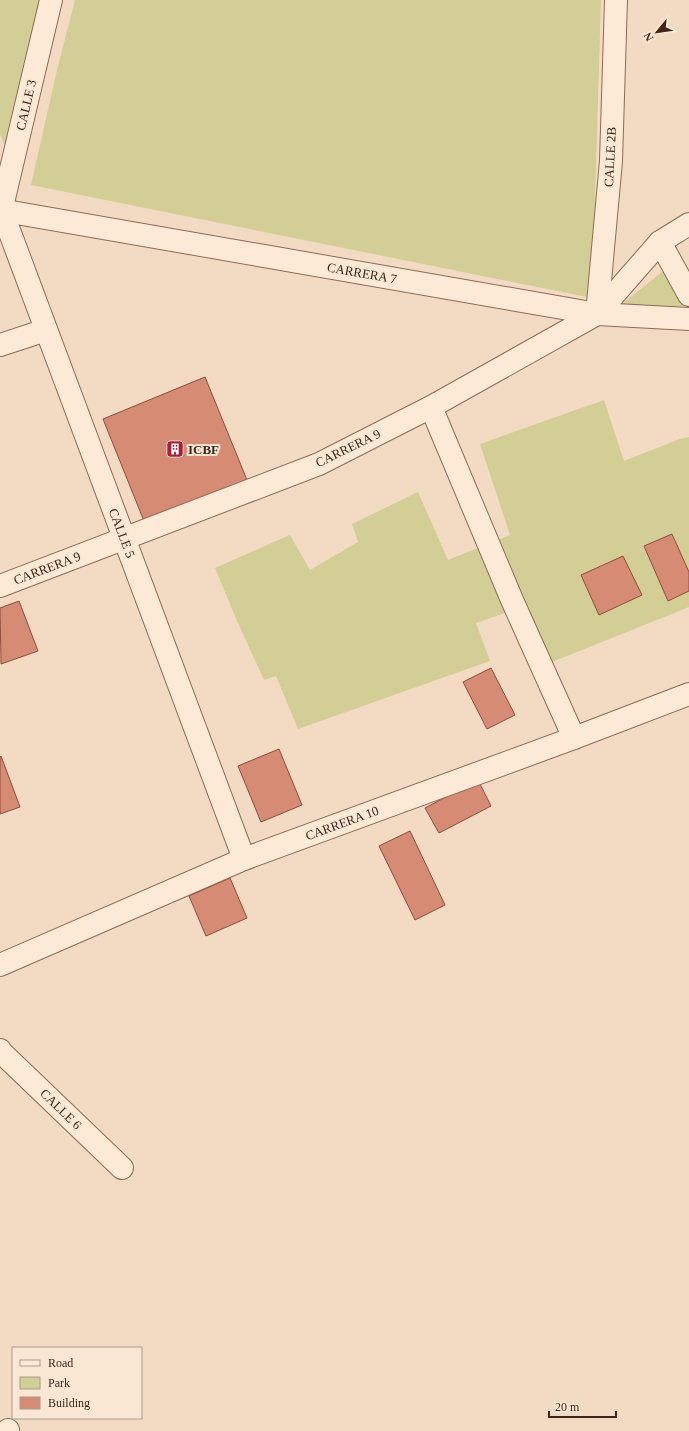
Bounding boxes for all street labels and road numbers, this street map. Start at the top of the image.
street label: CALLE 3 [13,78,39,132]
street label: CALLE 2B [601,126,619,188]
street label: CARRERA 7 [326,259,398,287]
street label: CARRERA 9 [313,426,383,470]
street label: CALLE 5 [106,506,138,560]
street label: CARRERA 9 [11,548,83,588]
street label: CARRERA 10 [303,803,381,843]
street label: CALLE 6 [37,1086,85,1133]

